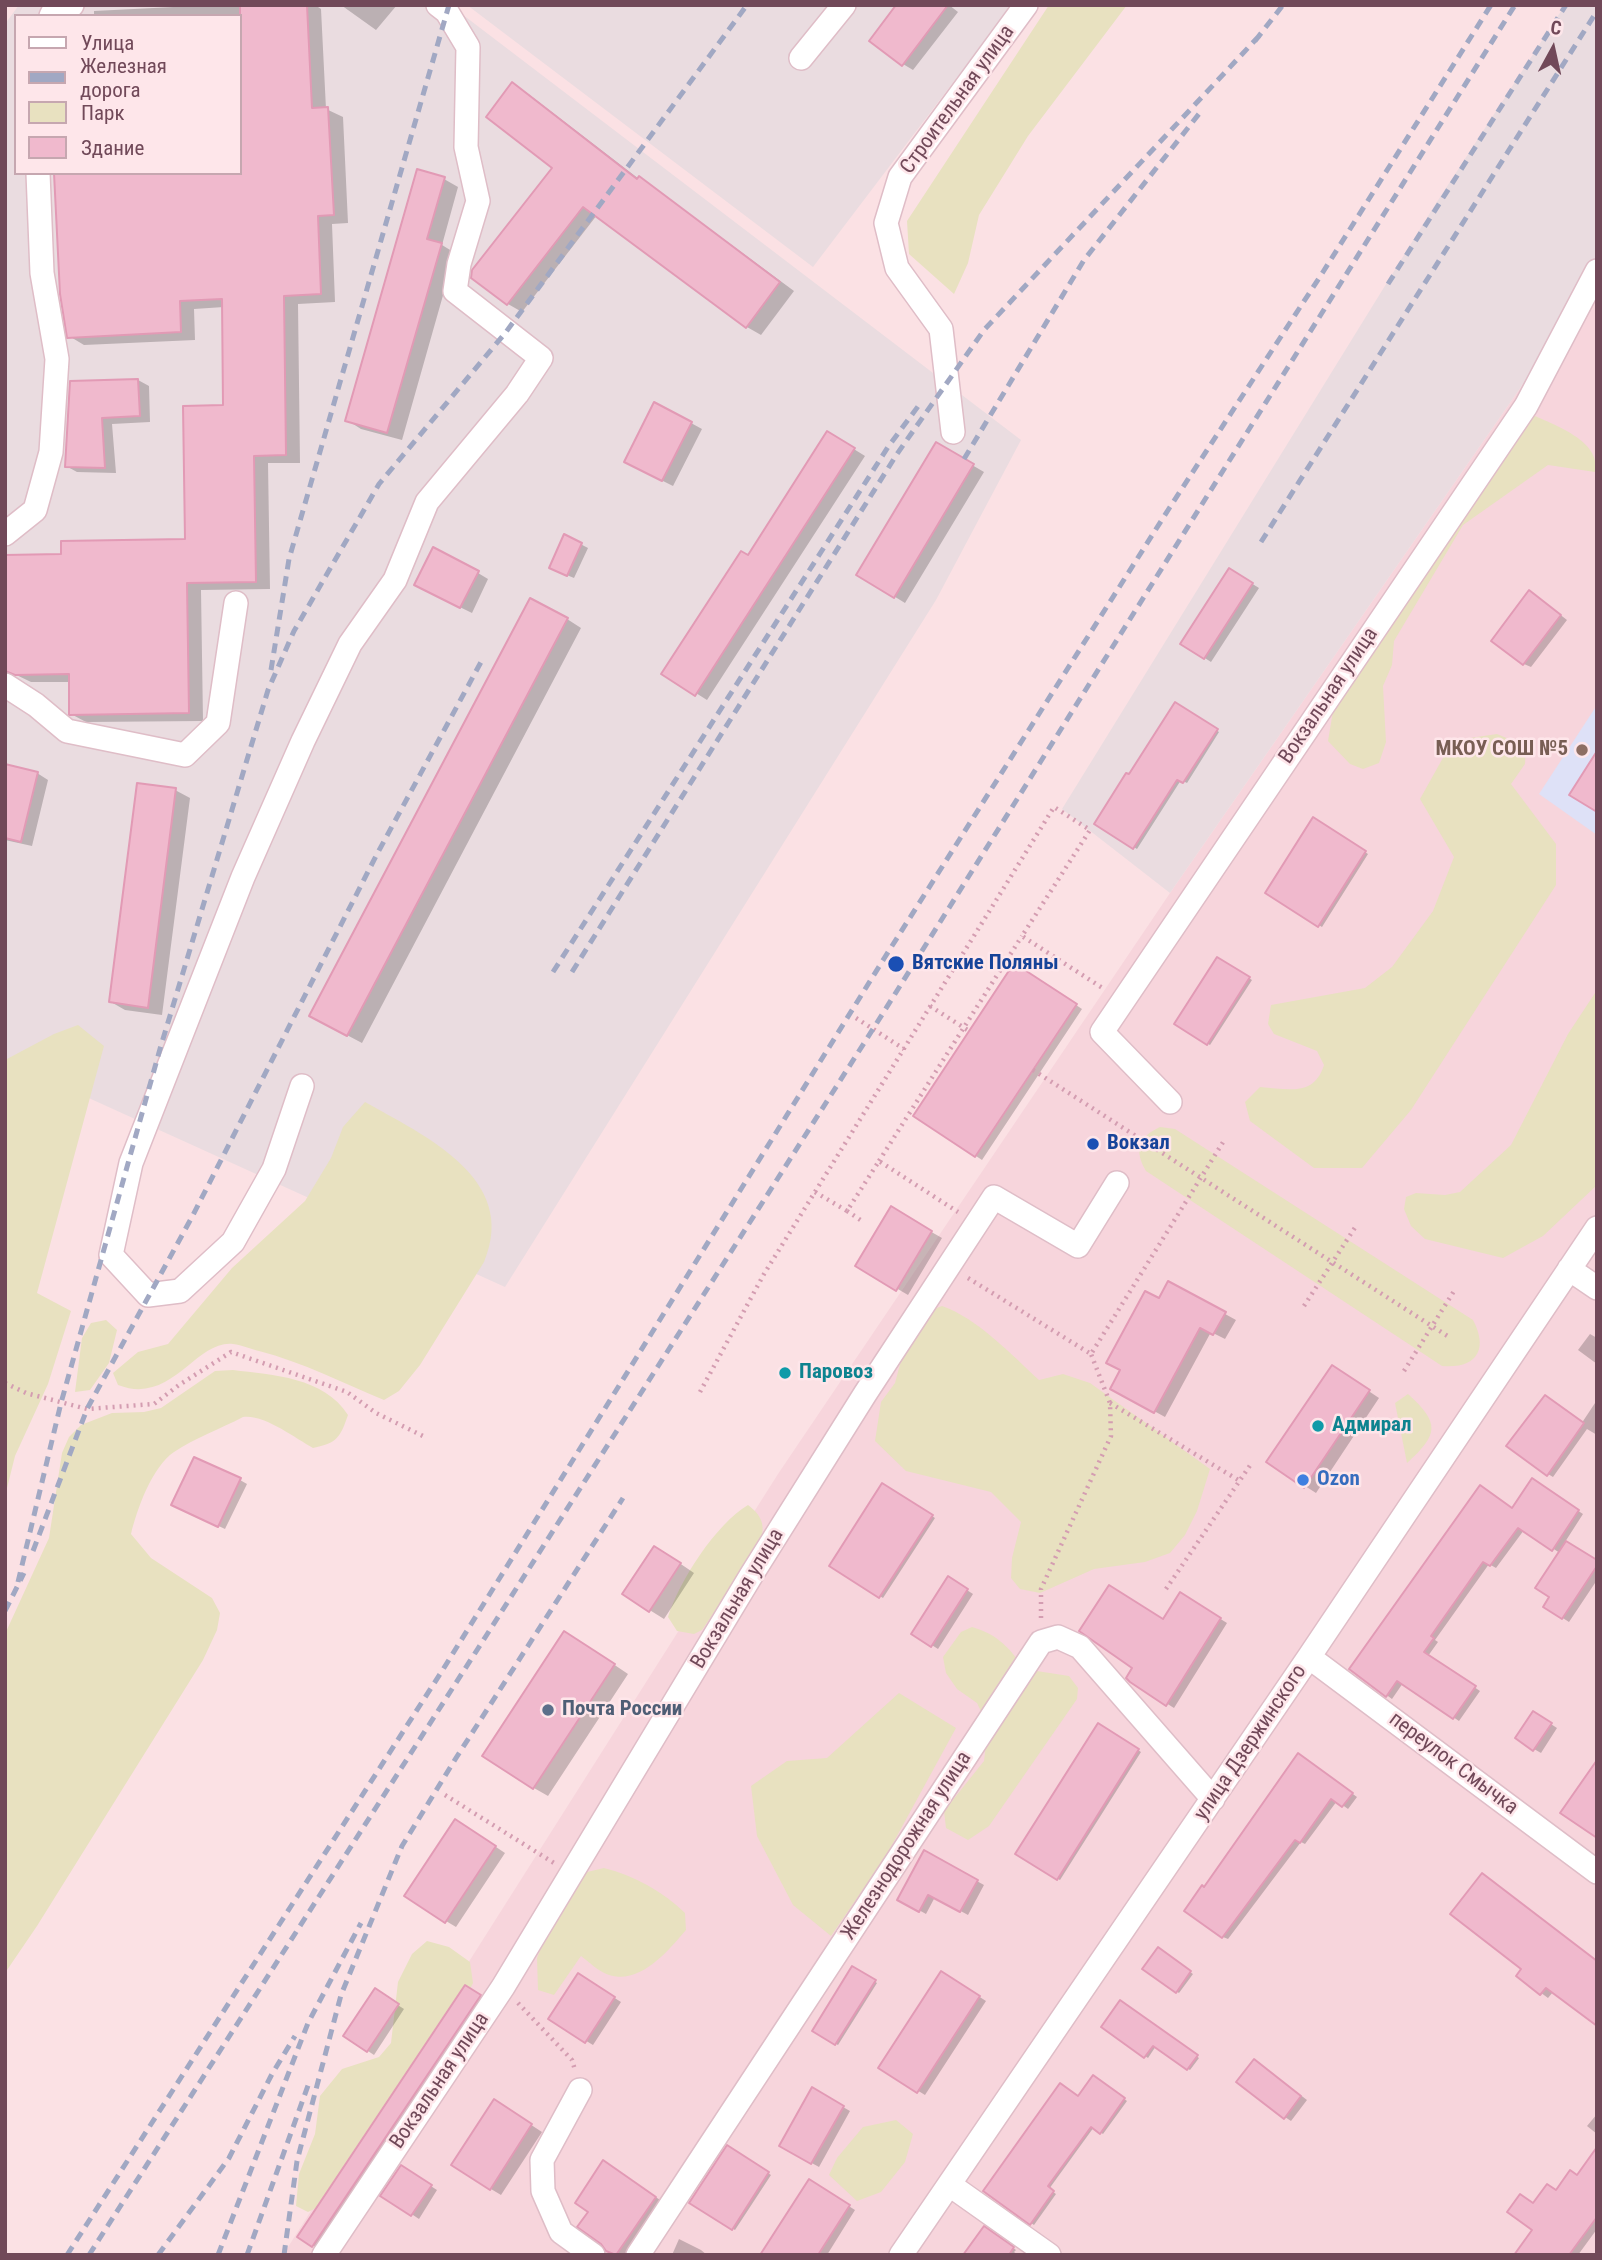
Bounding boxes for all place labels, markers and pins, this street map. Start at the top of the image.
place label: МКОУ СОШ №5 [1436,737,1568,763]
marker: МКОУ СОШ №5 [1574,742,1590,758]
place label: Вятские Поляны [912,951,1059,977]
marker: Вятские Поляны [886,954,906,974]
place label: Вокзал [1107,1131,1170,1157]
marker: Вокзал [1085,1136,1101,1152]
place label: Паровоз [799,1360,873,1386]
marker: Паровоз [777,1365,793,1381]
place label: Адмирал [1332,1413,1411,1439]
marker: Адмирал [1310,1418,1326,1434]
place label: Ozon [1317,1467,1360,1493]
marker: Ozon [1295,1472,1311,1488]
place label: Почта России [562,1697,682,1723]
marker: Почта России [540,1702,556,1718]

